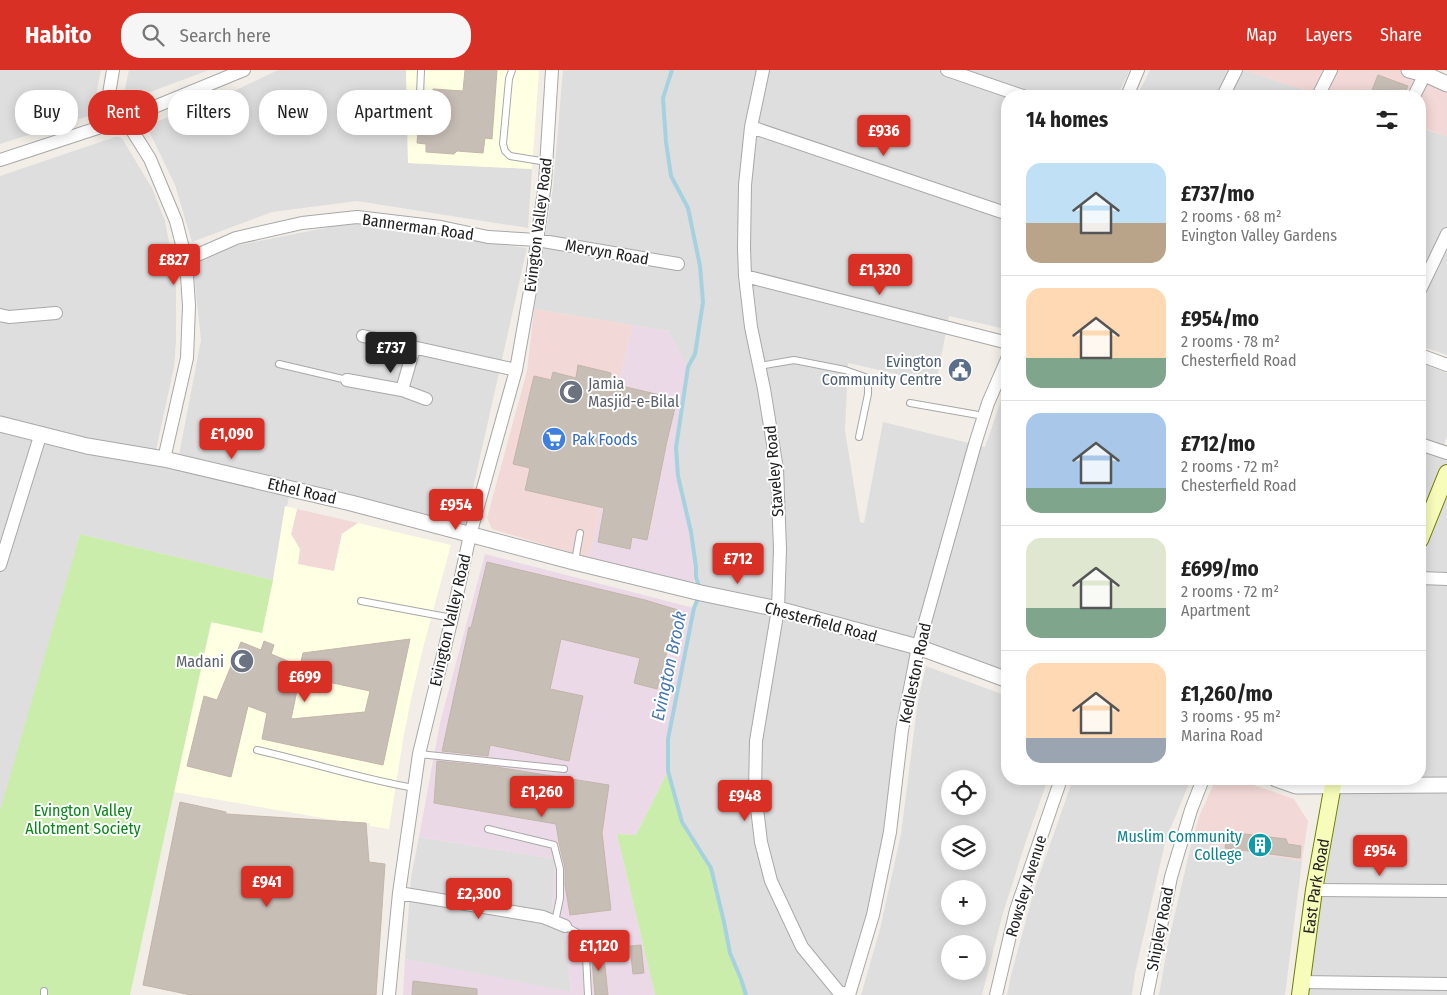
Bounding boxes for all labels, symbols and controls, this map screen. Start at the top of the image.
search box [121,13,471,58]
text: Habito [25,21,91,49]
icon: search [139,21,167,49]
text: Search here [179,24,271,47]
text: Map [1246,24,1277,46]
text: Layers [1305,24,1352,46]
text: Share [1380,24,1422,46]
chip: Buy [15,90,78,135]
chip: Rent [88,90,158,135]
chip: Filters [168,90,249,135]
chip: New [259,90,327,135]
chip: Apartment [337,90,451,135]
icon: filters [1373,106,1401,134]
text: 14 homes [1026,107,1108,133]
pin: £936 [854,114,914,157]
text: £936 [868,121,900,140]
street label: Evington Valley Road [520,157,556,293]
text: £737/mo [1181,181,1255,207]
icon: home [1066,183,1126,243]
text: 2 rooms · 68 m² [1181,207,1282,226]
street label: Bannerman Road [361,210,475,244]
text: Evington Valley Gardens [1181,226,1337,245]
street label: Mervyn Road [564,235,650,269]
pin: £827 [144,244,204,286]
text: £827 [159,250,189,269]
pin: £1,320 [839,254,921,296]
text: £1,320 [859,260,901,279]
text: £954/mo [1181,306,1259,332]
icon: home [1066,308,1126,368]
pin: £737 [361,332,421,374]
text: 2 rooms · 78 m² [1181,332,1280,351]
text: £737 [377,338,405,357]
text: Chesterfield Road [1181,351,1297,370]
place label: Evington Community Centre [822,352,942,389]
public building icon: Evington Community Centre [947,357,973,383]
place label: Jamia Masjid-e-Bilal [588,374,679,411]
mosque icon: Jamia Masjid-e-Bilal [558,379,584,405]
pin: £1,090 [191,418,273,460]
text: £1,090 [210,424,254,443]
street label: Staveley Road [761,425,787,517]
supermarket icon: Pak Foods [541,426,567,452]
place label: Pak Foods [572,430,637,449]
text: £712/mo [1181,431,1255,457]
icon: home [1066,433,1126,493]
text: 2 rooms · 72 m² [1181,457,1279,476]
street label: Ethel Road [266,474,338,508]
text: Chesterfield Road [1181,476,1297,495]
pin: £954 [426,488,486,531]
text: £954 [440,495,472,514]
pin: £712 [708,542,768,585]
text: £712 [724,549,752,568]
street label: Evington Valley Road [426,552,474,688]
text: £699/mo [1181,556,1259,582]
icon: home [1066,558,1126,618]
text: 2 rooms · 72 m² [1181,582,1279,601]
street label: Chesterfield Road [763,598,879,646]
text: Apartment [1181,601,1250,620]
water label: Evington Brook [647,609,691,723]
street label: Kedleston Road [895,621,935,725]
mosque icon: Madani [229,648,255,674]
place label: Madani [176,652,224,671]
pin: £699 [275,660,335,703]
text: £699 [289,667,321,686]
text: £1,260/mo [1181,681,1273,707]
icon: home [1066,683,1126,743]
text: 3 rooms · 95 m² [1181,707,1281,726]
text: Marina Road [1181,726,1263,745]
map controls [941,770,986,980]
button: locate [941,770,986,815]
pin: £1,260 [501,776,583,818]
pin: £948 [715,780,775,822]
text: £1,260 [521,782,563,801]
text: £948 [729,786,761,805]
park label: Evington Valley Allotment Society [25,801,142,838]
button: layers [941,825,986,870]
place label: Muslim Community College [1117,827,1243,864]
building icon: Muslim Community College [1247,832,1273,858]
street label: Rowsley Avenue [1002,833,1050,939]
pin: £954 [1350,834,1410,877]
street label: East Park Road [1299,837,1333,935]
text: £954 [1364,841,1396,860]
pin: £941 [237,866,297,908]
text: £941 [252,872,282,891]
pin: £2,300 [438,878,520,920]
button: + [941,880,986,925]
text: £2,300 [457,884,501,903]
street label: Shipley Road [1143,885,1177,973]
pin: £1,120 [558,930,640,972]
button: − [941,935,986,980]
text: £1,120 [580,936,619,955]

